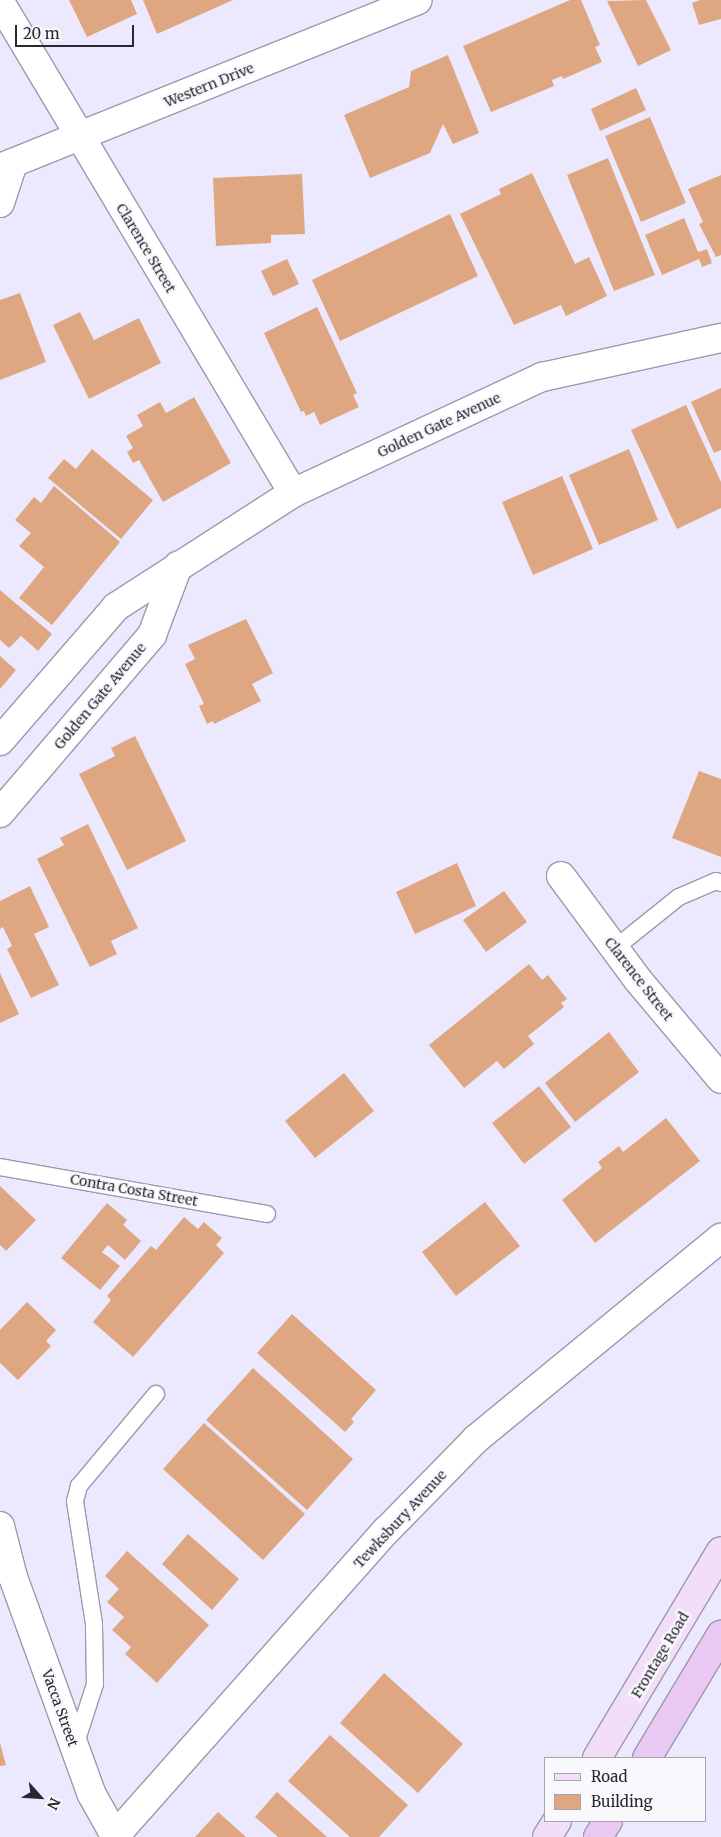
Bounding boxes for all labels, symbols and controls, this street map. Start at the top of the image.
scale bar [18,15,136,47]
text: 20 m [23,24,60,43]
street label: Western Drive [162,59,256,111]
street label: Clarence Street [113,200,179,296]
street label: Golden Gate Avenue [375,389,503,461]
street label: Golden Gate Avenue [51,639,149,753]
street label: Clarence Street [601,934,677,1024]
street label: Contra Costa Street [69,1171,199,1209]
street label: Tewksbury Avenue [350,1466,450,1572]
street label: Frontage Road [628,1609,692,1701]
street label: Vacca Street [38,1667,82,1749]
legend [544,1757,706,1822]
text: Road [591,1767,627,1786]
north arrow [15,1772,65,1822]
text: Building [591,1792,653,1811]
text: N [43,1795,64,1812]

